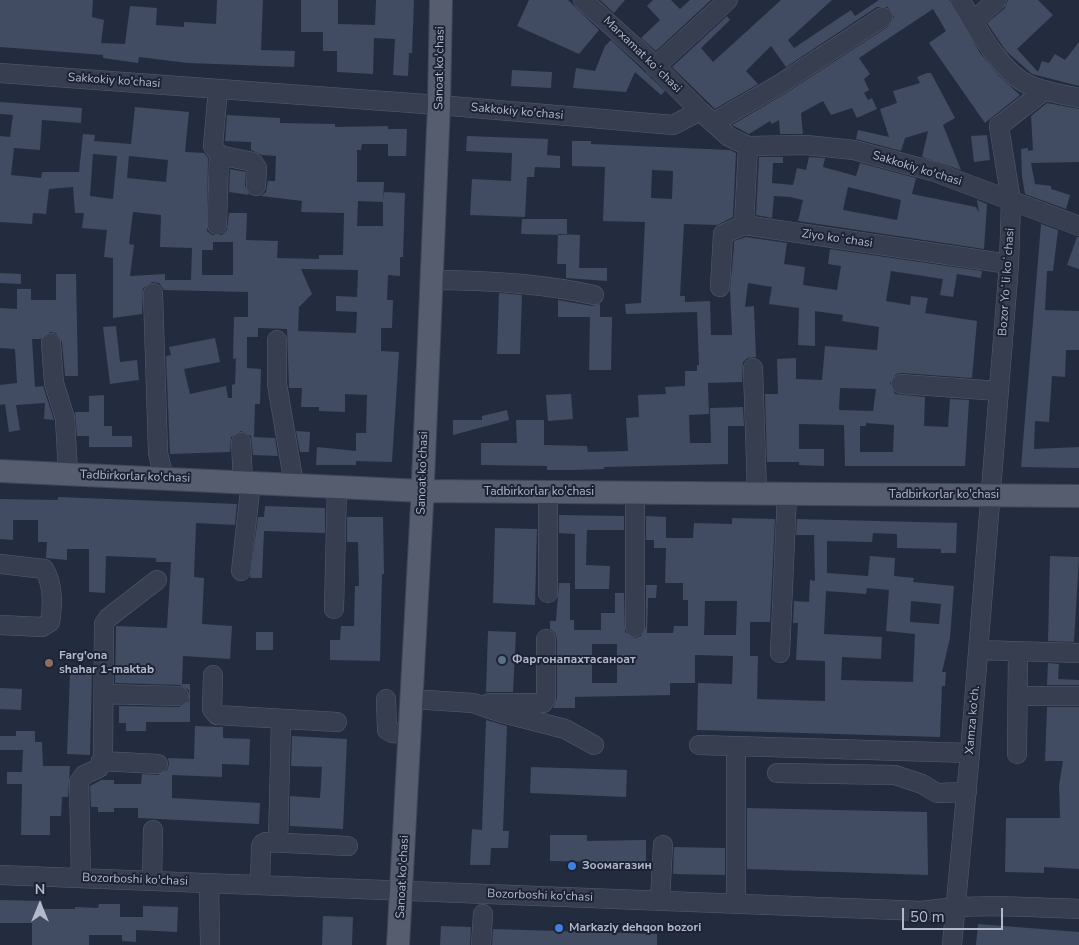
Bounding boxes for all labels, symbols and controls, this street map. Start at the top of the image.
street label: Marxamat koʻchasi [600,14,684,96]
street label: Sanoat ko'chasi [432,26,448,110]
street label: Sakkokiy ko'chasi [67,71,161,91]
street label: Sakkokiy ko'chasi [470,101,564,123]
street label: Sakkokiy ko'chasi [871,149,963,189]
street label: Ziyo koʻchasi [801,227,873,251]
street label: Bozor Yoʻli koʻchasi [996,227,1018,337]
street label: Sanoat ko'chasi [414,431,432,515]
street label: Tadbirkorlar ko'chasi [80,468,190,486]
street label: Tadbirkorlar ko'chasi [484,485,594,499]
street label: Tadbirkorlar ko'chasi [889,488,999,502]
place label: Farg'ona shahar 1-maktab [59,649,154,677]
place label: Фаргонапахтасаноат [512,653,636,667]
marker: Фаргонапахтасаноат [496,654,508,666]
marker: Farg'ona shahar 1-maktab [43,657,55,669]
street label: Xamza ko‘ch. [963,685,983,755]
street label: Sanoat ko'chasi [394,835,412,919]
place label: Зоомагазин [582,859,652,873]
marker: Зоомагазин [566,860,578,872]
street label: Bozorboshi ko'chasi [82,871,188,889]
north arrow [15,880,65,930]
text: N [35,880,45,899]
street label: Bozorboshi ko'chasi [487,887,593,905]
scale bar [904,898,1005,930]
text: 50 m [910,907,945,927]
place label: Markaziy dehqon bozori [569,921,701,935]
marker: Markaziy dehqon bozori [553,922,565,934]

